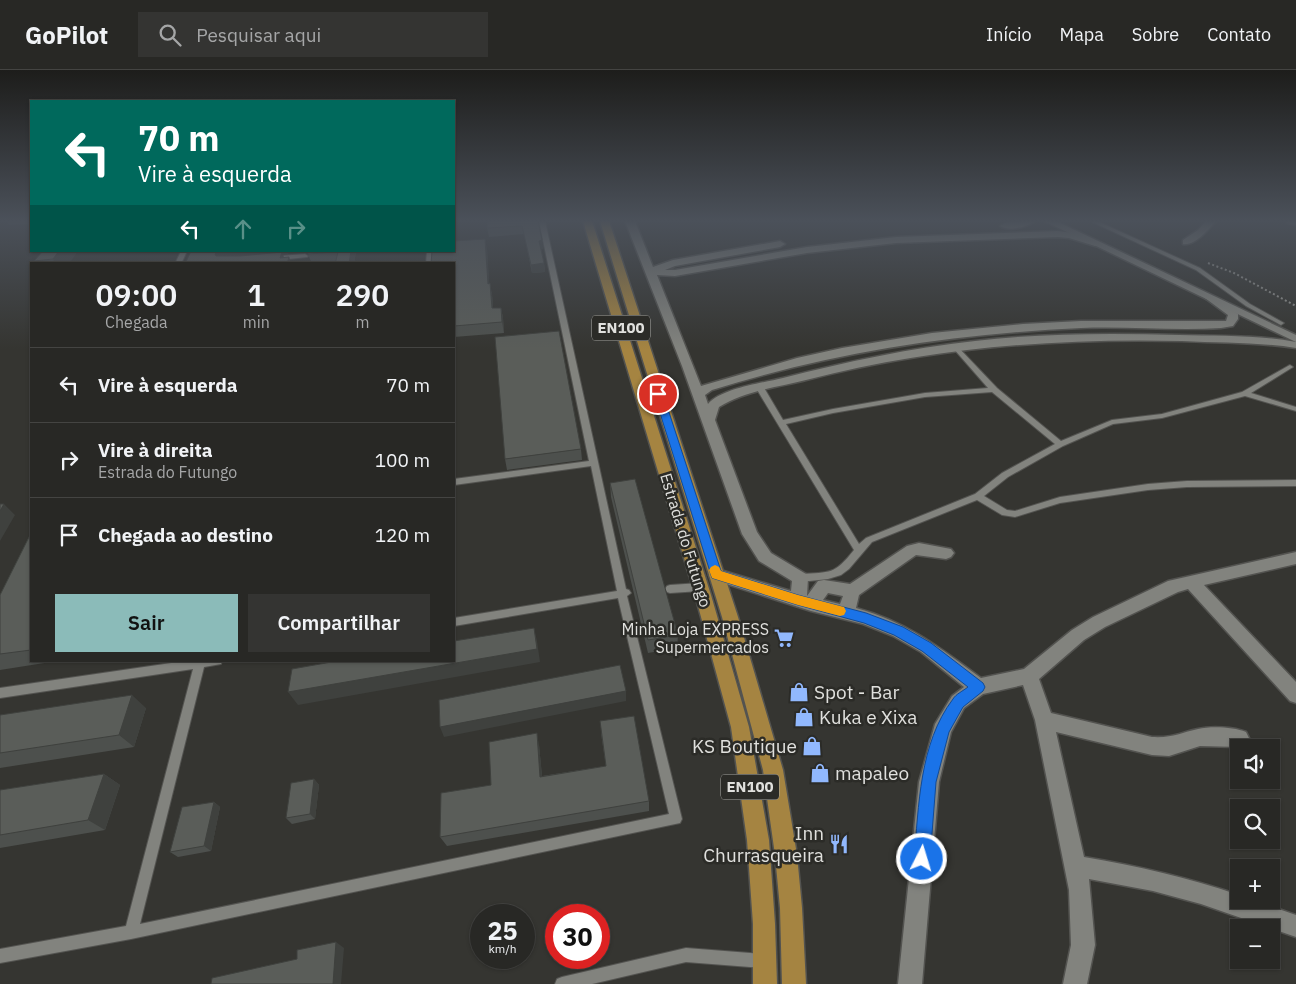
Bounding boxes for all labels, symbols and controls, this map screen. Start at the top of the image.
search box [138,12,488,57]
text: GoPilot [25,19,108,51]
icon: search [156,21,184,49]
text: Pesquisar aqui [196,23,321,47]
text: Início [986,23,1032,46]
text: Mapa [1060,23,1104,46]
text: Sobre [1132,23,1179,46]
text: Contato [1207,23,1271,46]
text: 70 m [138,115,220,161]
icon: left [55,120,120,185]
text: Vire à esquerda [138,159,292,188]
icon: left [176,215,204,243]
icon: ahead [229,215,257,243]
icon: right [282,215,310,243]
text: 09:00 [96,275,177,314]
text: 1 [247,275,265,314]
text: 290 [335,275,389,314]
text: Chegada [105,312,168,332]
text: min [243,312,270,332]
text: m [355,312,369,332]
road number: EN100 [592,316,650,340]
icon: left [55,371,83,399]
text: Vire à esquerda [98,373,238,397]
text: 70 m [386,373,430,397]
pin [637,373,679,415]
icon: arrive [644,380,672,408]
text: Vire à direita [98,438,213,462]
icon: right [55,446,83,474]
text: 100 m [375,448,430,472]
text: Estrada do Futungo [98,462,237,482]
street label: Estrada do Futungo [656,470,716,610]
icon: arrive [55,521,83,549]
text: Chegada ao destino [98,523,273,547]
text: 120 m [375,523,430,547]
button: Sair [55,594,238,652]
button: Compartilhar [248,594,430,652]
place label: Minha Loja EXPRESS Supermercados [622,619,769,657]
supermarket icon: Minha Loja EXPRESS Supermercados [773,627,795,649]
place label: Spot - Bar [814,680,899,704]
shop icon: Spot - Bar [788,681,810,703]
place label: Kuka e Xixa [819,705,917,729]
shop icon: Kuka e Xixa [793,706,815,728]
place label: KS Boutique [692,734,797,758]
shop icon: KS Boutique [801,735,823,757]
map controls [1230,739,1280,969]
button: sound [1230,739,1280,789]
place label: mapaleo [835,761,909,785]
shop icon: mapaleo [809,762,831,784]
road number: EN100 [721,774,779,800]
button: search [1230,799,1280,849]
place label: Inn Churrasqueira [703,821,824,867]
position arrow [895,832,947,884]
restaurant icon: Inn Churrasqueira [828,833,850,855]
button: + [1230,859,1280,909]
speed limit sign: 30 [545,904,610,969]
text: 25 [487,914,518,947]
button: − [1230,919,1280,969]
text: km/h [488,941,517,956]

